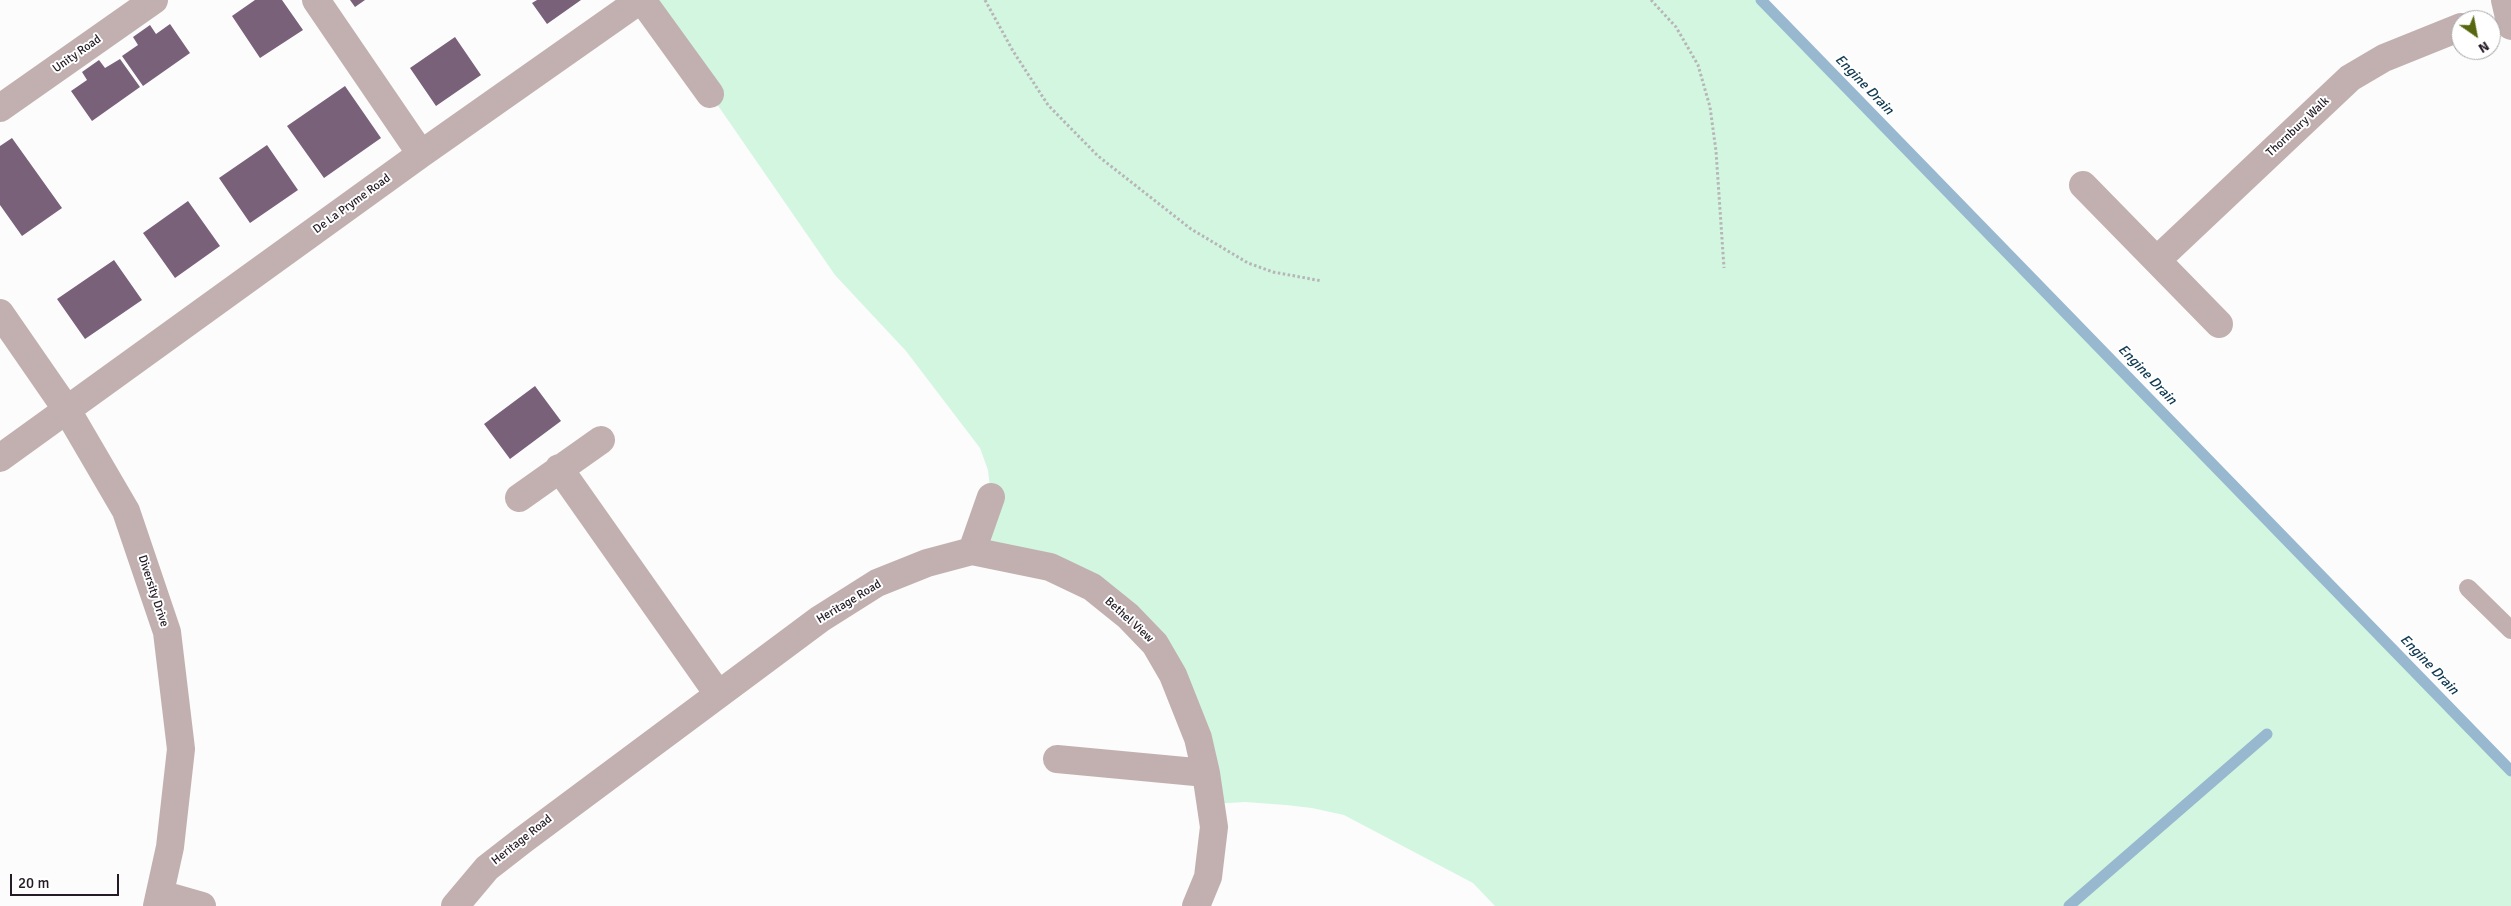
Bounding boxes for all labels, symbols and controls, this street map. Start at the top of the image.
north arrow [2451,10,2501,60]
street label: Unity Road [50,32,104,76]
text: N [2475,37,2493,57]
water label: Engine Drain [1831,51,1897,119]
street label: Thornbury Walk [2264,94,2332,160]
street label: De La Pryme Road [310,171,394,237]
water label: Engine Drain [2114,341,2180,409]
street label: Diversity Drive [135,553,171,629]
street label: Heritage Road [814,577,884,627]
street label: Bethel View [1102,594,1156,646]
water label: Engine Drain [2396,631,2462,699]
street label: Heritage Road [489,812,555,868]
scale bar [12,864,121,896]
text: 20 m [18,874,49,892]

